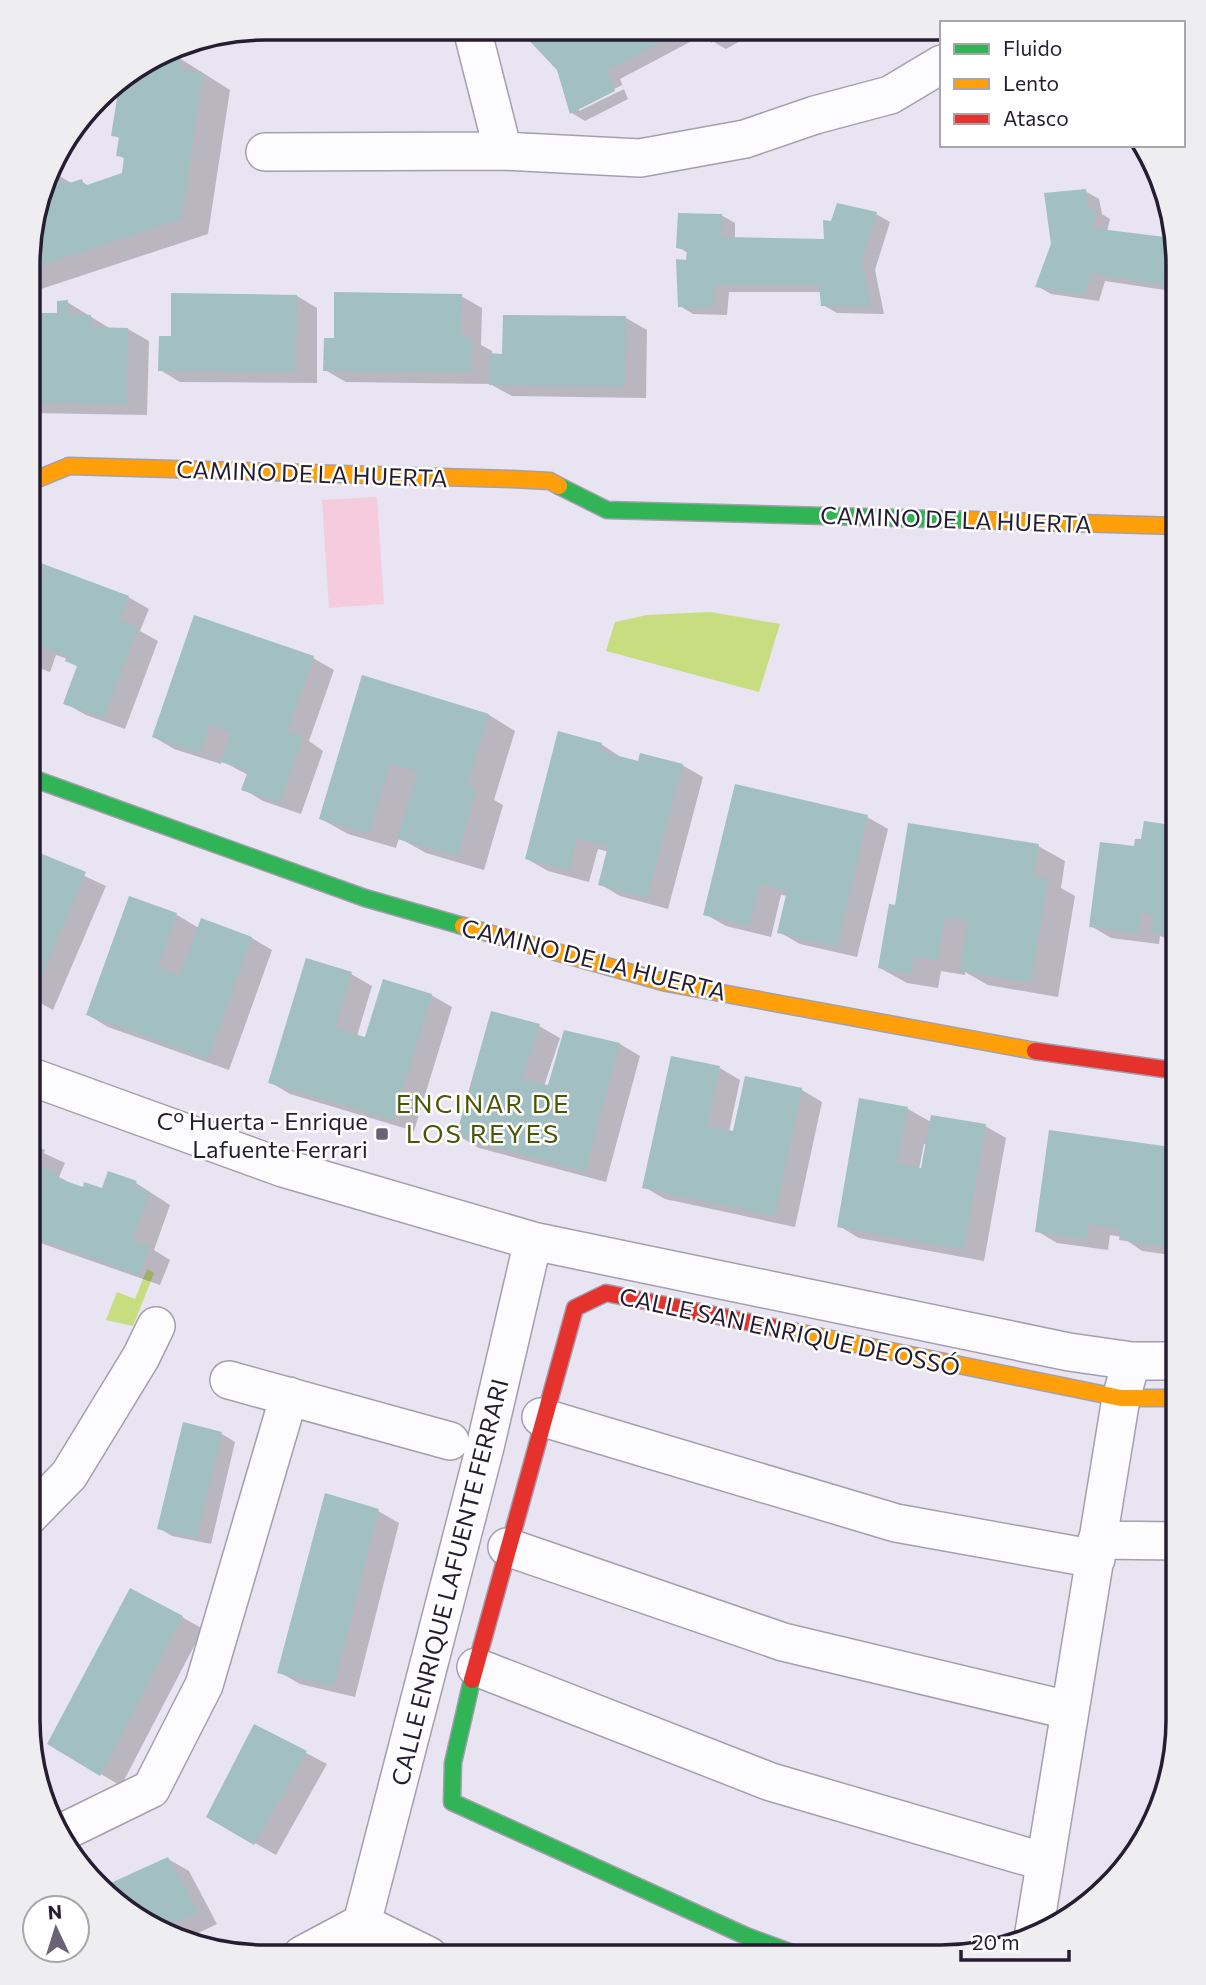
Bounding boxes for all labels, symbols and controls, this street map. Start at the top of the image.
legend [940,21,1185,147]
text: Fluido [1003,35,1062,60]
text: Lento [1003,70,1059,95]
text: Atasco [1003,105,1069,130]
street label: CAMINO DE LA HUERTA [176,454,448,492]
street label: CAMINO DE LA HUERTA [820,500,1092,538]
street label: CAMINO DE LA HUERTA [459,912,729,1006]
district label: ENCINAR DE LOS REYES [396,1087,570,1148]
place label: Cº Huerta - Enrique Lafuente Ferrari [157,1106,368,1163]
marker: Cº Huerta - Enrique Lafuente Ferrari [374,1126,390,1142]
street label: CALLE SAN ENRIQUE DE OSSÓ [617,1281,963,1381]
street label: CALLE ENRIQUE LAFUENTE FERRARI [384,1376,514,1788]
north arrow [21,1894,91,1964]
text: N [47,1900,63,1924]
scale bar [961,1918,1070,1962]
text: 20 m [972,1929,1020,1954]

